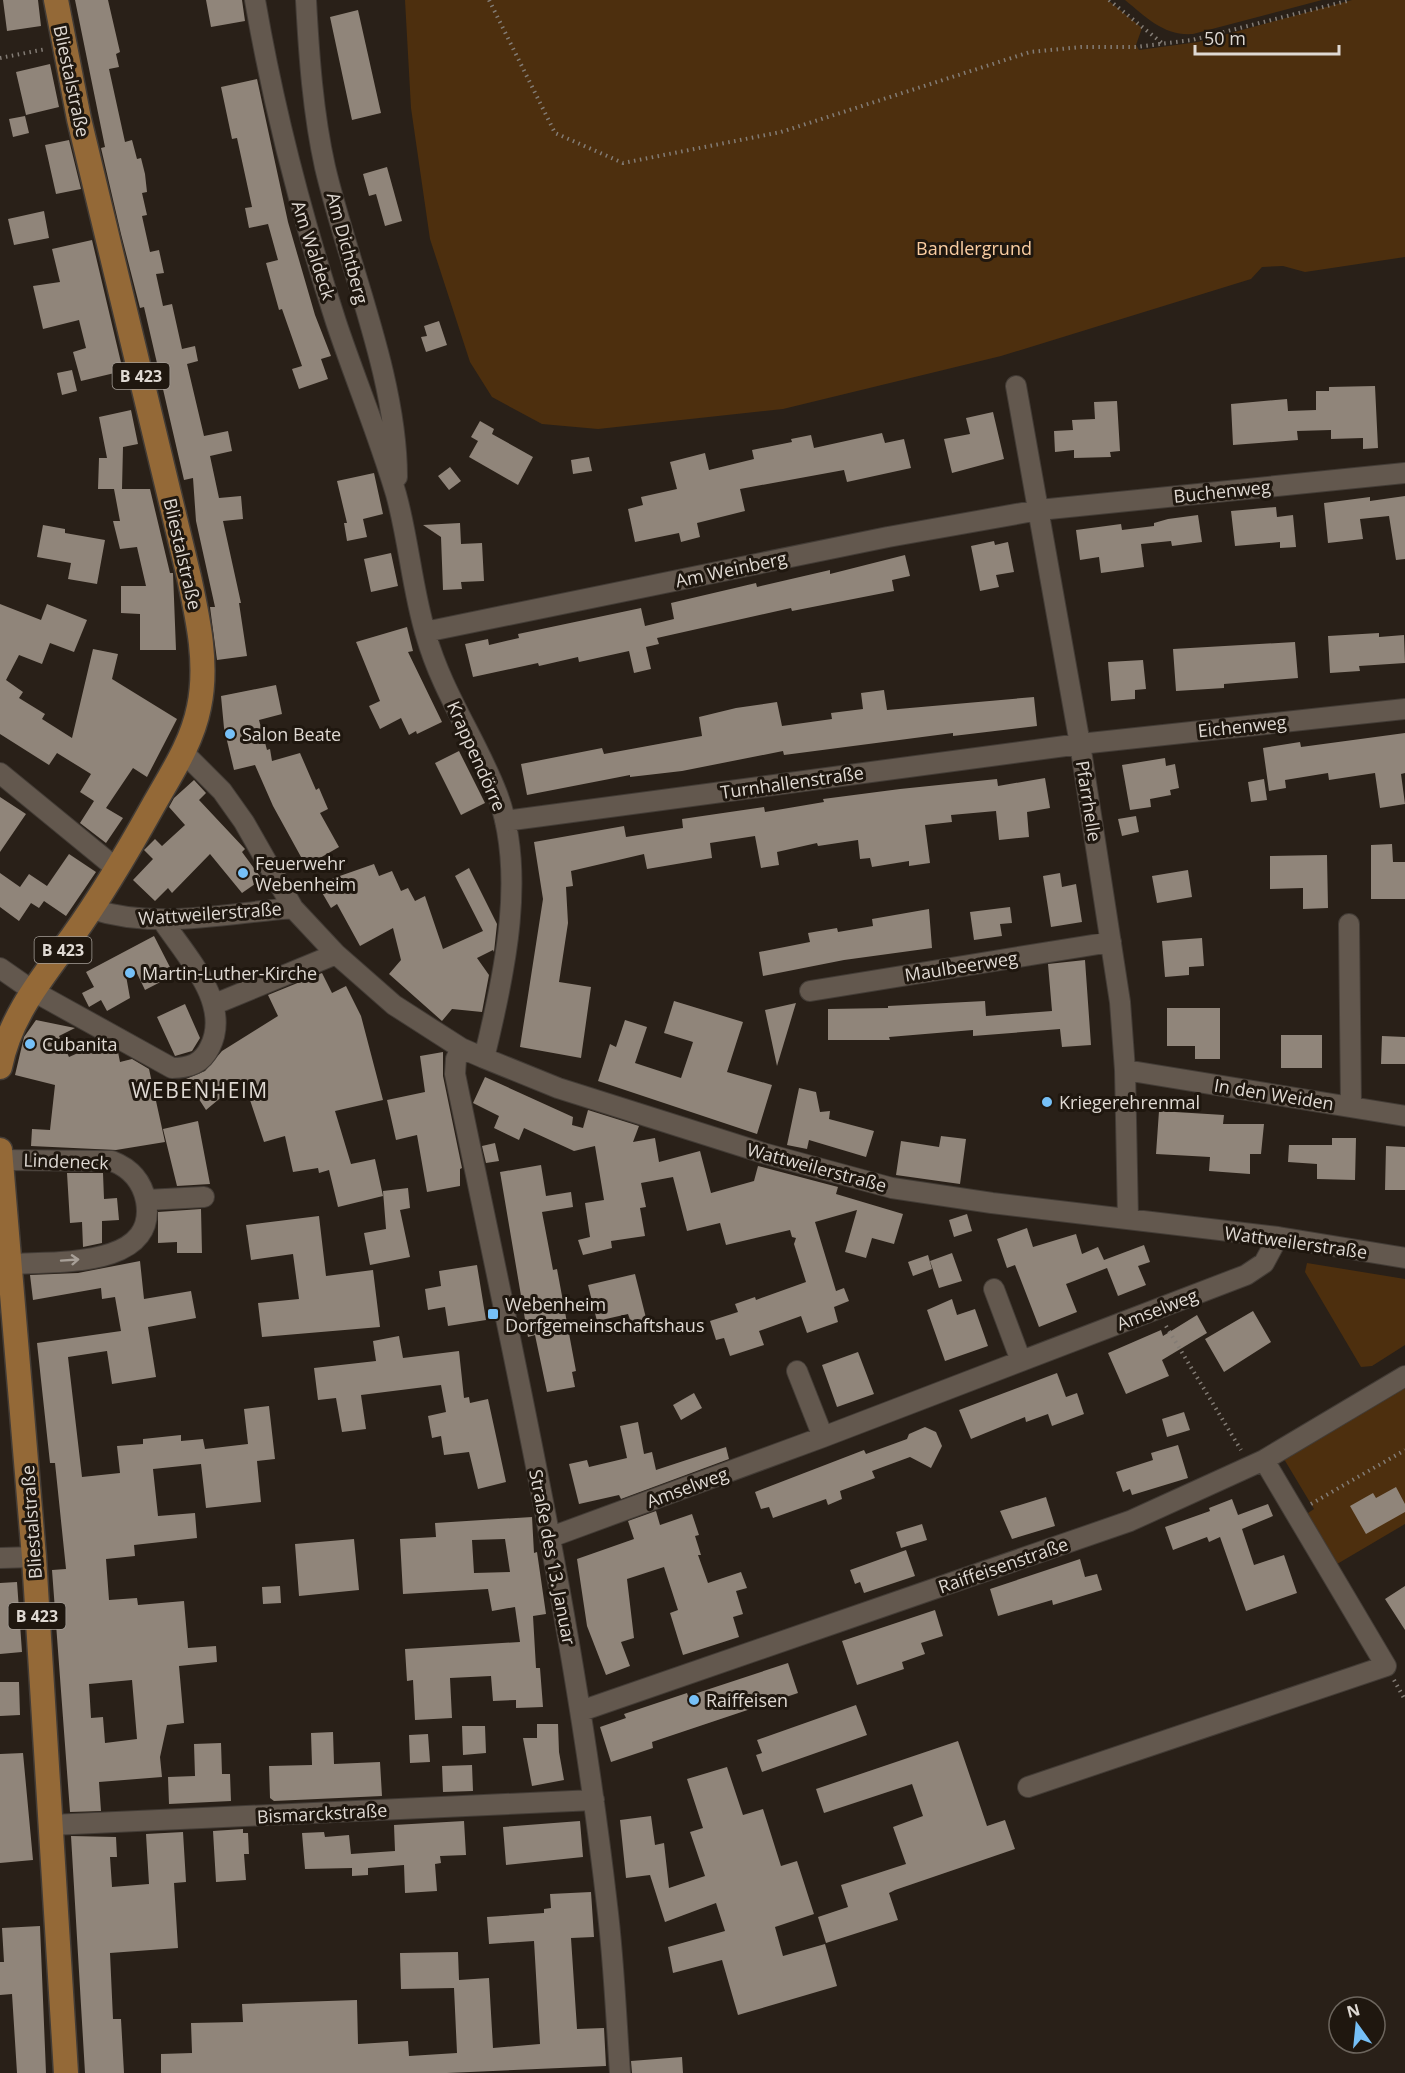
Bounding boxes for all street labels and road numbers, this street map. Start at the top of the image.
street label: Bliestalstraße [48,23,96,139]
street label: Am Dichtberg [322,190,374,307]
street label: Am Waldeck [287,197,342,303]
road number: B 423 [112,363,170,389]
street label: Buchenweg [1172,474,1272,508]
street label: Bliestalstraße [158,496,208,612]
street label: Am Weinberg [673,545,789,593]
street label: Krappendörre [442,697,512,815]
street label: Eichenweg [1196,709,1288,743]
street label: Pfarrhelle [1071,759,1107,843]
street label: Turnhallenstraße [719,760,865,804]
street label: Wattweilerstraße [137,896,283,930]
road number: B 423 [34,937,92,963]
street label: Maulbeerweg [903,945,1019,987]
street label: In den Weiden [1212,1073,1336,1115]
street label: Wattweilerstraße [744,1137,890,1197]
street label: Lindeneck [23,1148,110,1175]
street label: Wattweilerstraße [1223,1220,1369,1264]
street label: Amselweg [1113,1282,1201,1335]
street label: Amselweg [643,1461,731,1513]
street label: Bliestalstraße [15,1464,47,1580]
street label: Straße des 13. Januar [524,1467,582,1647]
street label: Raiffeisenstraße [935,1532,1071,1598]
road number: B 423 [9,1603,66,1629]
street label: Bismarckstraße [256,1798,388,1828]

